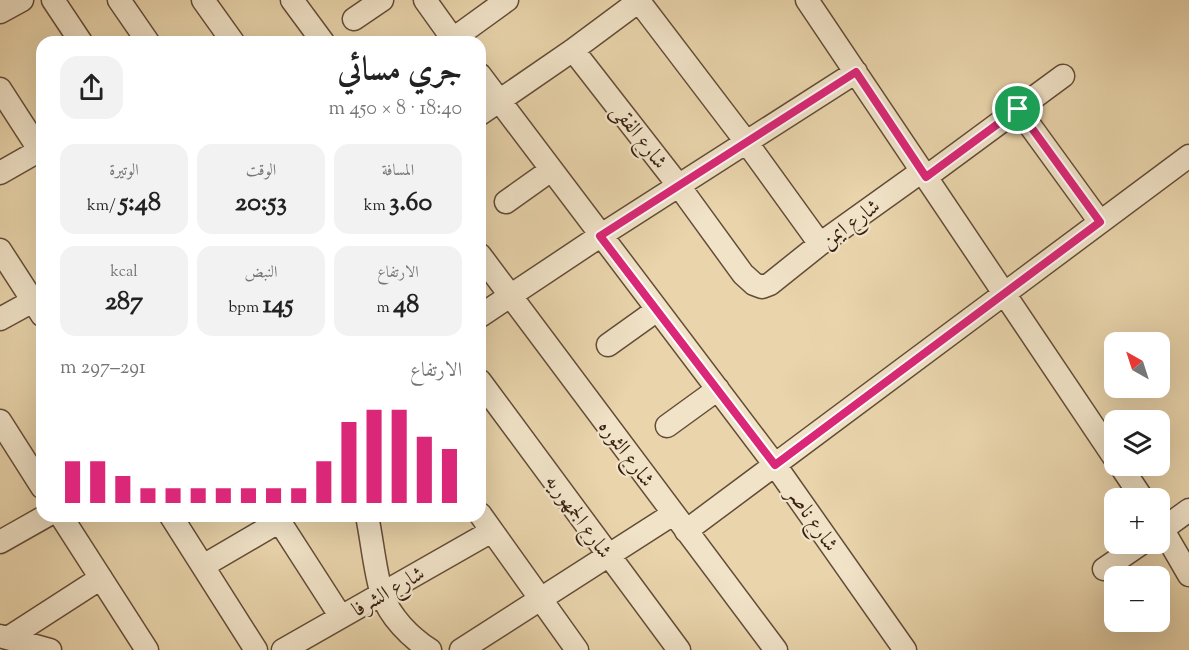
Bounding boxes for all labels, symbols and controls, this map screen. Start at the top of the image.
text: جري مسائي [337,48,462,96]
button: share [60,56,123,119]
pin [992,83,1043,134]
icon: arrive [1001,92,1034,125]
text: 18:40 · 8 × 450 m [329,95,462,124]
street label: شارع الفقى [602,98,674,177]
text: الوتيرة [109,160,139,183]
text: الوقت [246,160,276,183]
text: المسافة [382,160,414,183]
text: 5:48 [119,185,161,222]
text: 20:53 [235,185,287,222]
text: 3.60 [389,185,432,222]
street label: شارع ايمن [815,193,888,257]
text: /km [87,195,119,218]
text: km [364,195,389,218]
text: kcal [110,261,138,284]
text: النبض [245,262,277,285]
text: الارتفاع [377,262,419,285]
text: 287 [105,284,143,321]
text: 145 [263,287,293,324]
text: 48 [393,287,419,324]
text: bpm [229,297,263,320]
text: m [377,297,393,320]
north arrow [1104,332,1170,398]
map controls [1104,332,1170,632]
text: 291–297 m [60,354,146,383]
text: الارتفاع [410,357,462,386]
button: layers [1104,410,1170,476]
street label: شارع الثوره [589,414,661,495]
street label: شارع الجمهوريه [536,469,618,566]
street label: شارع ناصر [776,480,844,559]
button: + [1104,488,1170,554]
street label: شارع الشرفا [347,560,432,627]
button: − [1104,566,1170,632]

